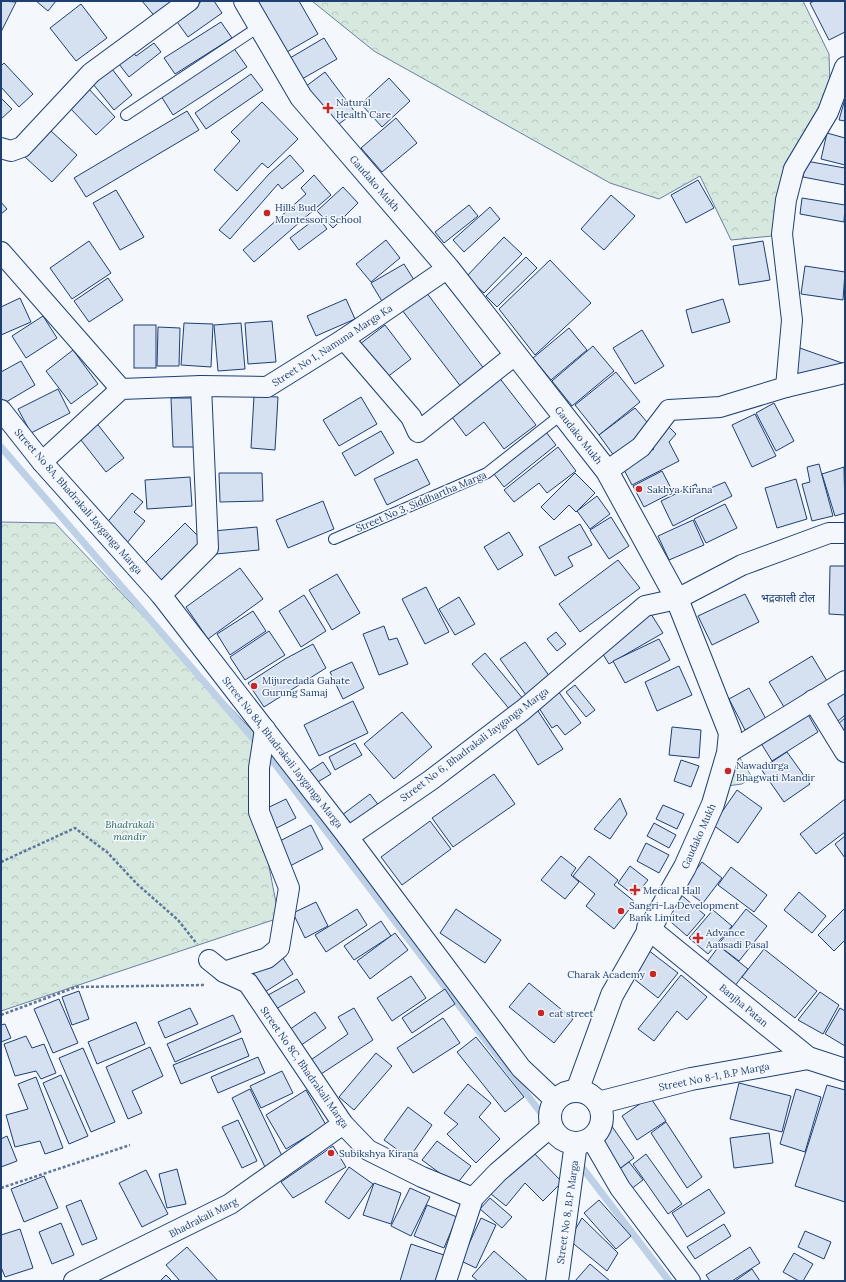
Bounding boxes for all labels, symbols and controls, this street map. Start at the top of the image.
place label: Natural Health Care [336,96,392,121]
marker: Natural Health Care [323,103,333,113]
street label: Gaudako Mukh [347,153,403,214]
place label: Hills Bud Montessori School [275,201,362,226]
marker: Hills Bud Montessori School [262,208,272,218]
street label: Street No 1, Namuna Marga Ka [270,302,395,389]
street label: Gaudako Mukh [552,404,605,467]
street label: Street No 8A, Bhadrakali Jayganga Marga [12,426,145,577]
street label: Street No 3, Siddhartha Marga [354,468,488,535]
place label: Sakhya Kirana [647,483,712,496]
marker: Sakhya Kirana [634,484,644,494]
district label: भद्रकाली टोल [761,591,816,605]
street label: Street No 8A, Bhadrakali Jayganga Marga [219,674,346,831]
place label: Mijuredada Gahate Gurung Samaj [262,674,351,699]
marker: Mijuredada Gahate Gurung Samaj [249,681,259,691]
street label: Street No 6, Bhadrakali Jayganga Marga [398,684,551,805]
place label: Nawadurga Bhagwati Mandir [736,759,815,784]
marker: Nawadurga Bhagwati Mandir [723,766,733,776]
street label: Gaudako Mukh [678,802,719,871]
park label: Bhadrakali mandir [105,818,156,843]
place label: Medical Hall [643,884,701,897]
marker: Medical Hall [630,885,640,895]
place label: Sangri-La Development Bank Limited [629,899,739,924]
marker: Sangri-La Development Bank Limited [616,906,626,916]
place label: Advance Aausadi Pasal [705,926,769,951]
marker: Advance Aausadi Pasal [693,933,703,943]
place label: Charak Academy [567,968,646,981]
marker: Charak Academy [648,969,658,979]
street label: Banjha Patan [717,981,771,1030]
street label: Street No 8C, Bhadrakali Marga [258,1004,352,1131]
place label: eat street [549,1007,593,1020]
marker: eat street [536,1008,546,1018]
street label: Street No 8-1, B.P Marga [658,1059,771,1094]
place label: Subikshya Kirana [339,1147,419,1160]
marker: Subikshya Kirana [326,1148,336,1158]
street label: Street No 8, B.P Marga [554,1159,581,1265]
street label: Bhadrakali Marg [167,1194,240,1240]

